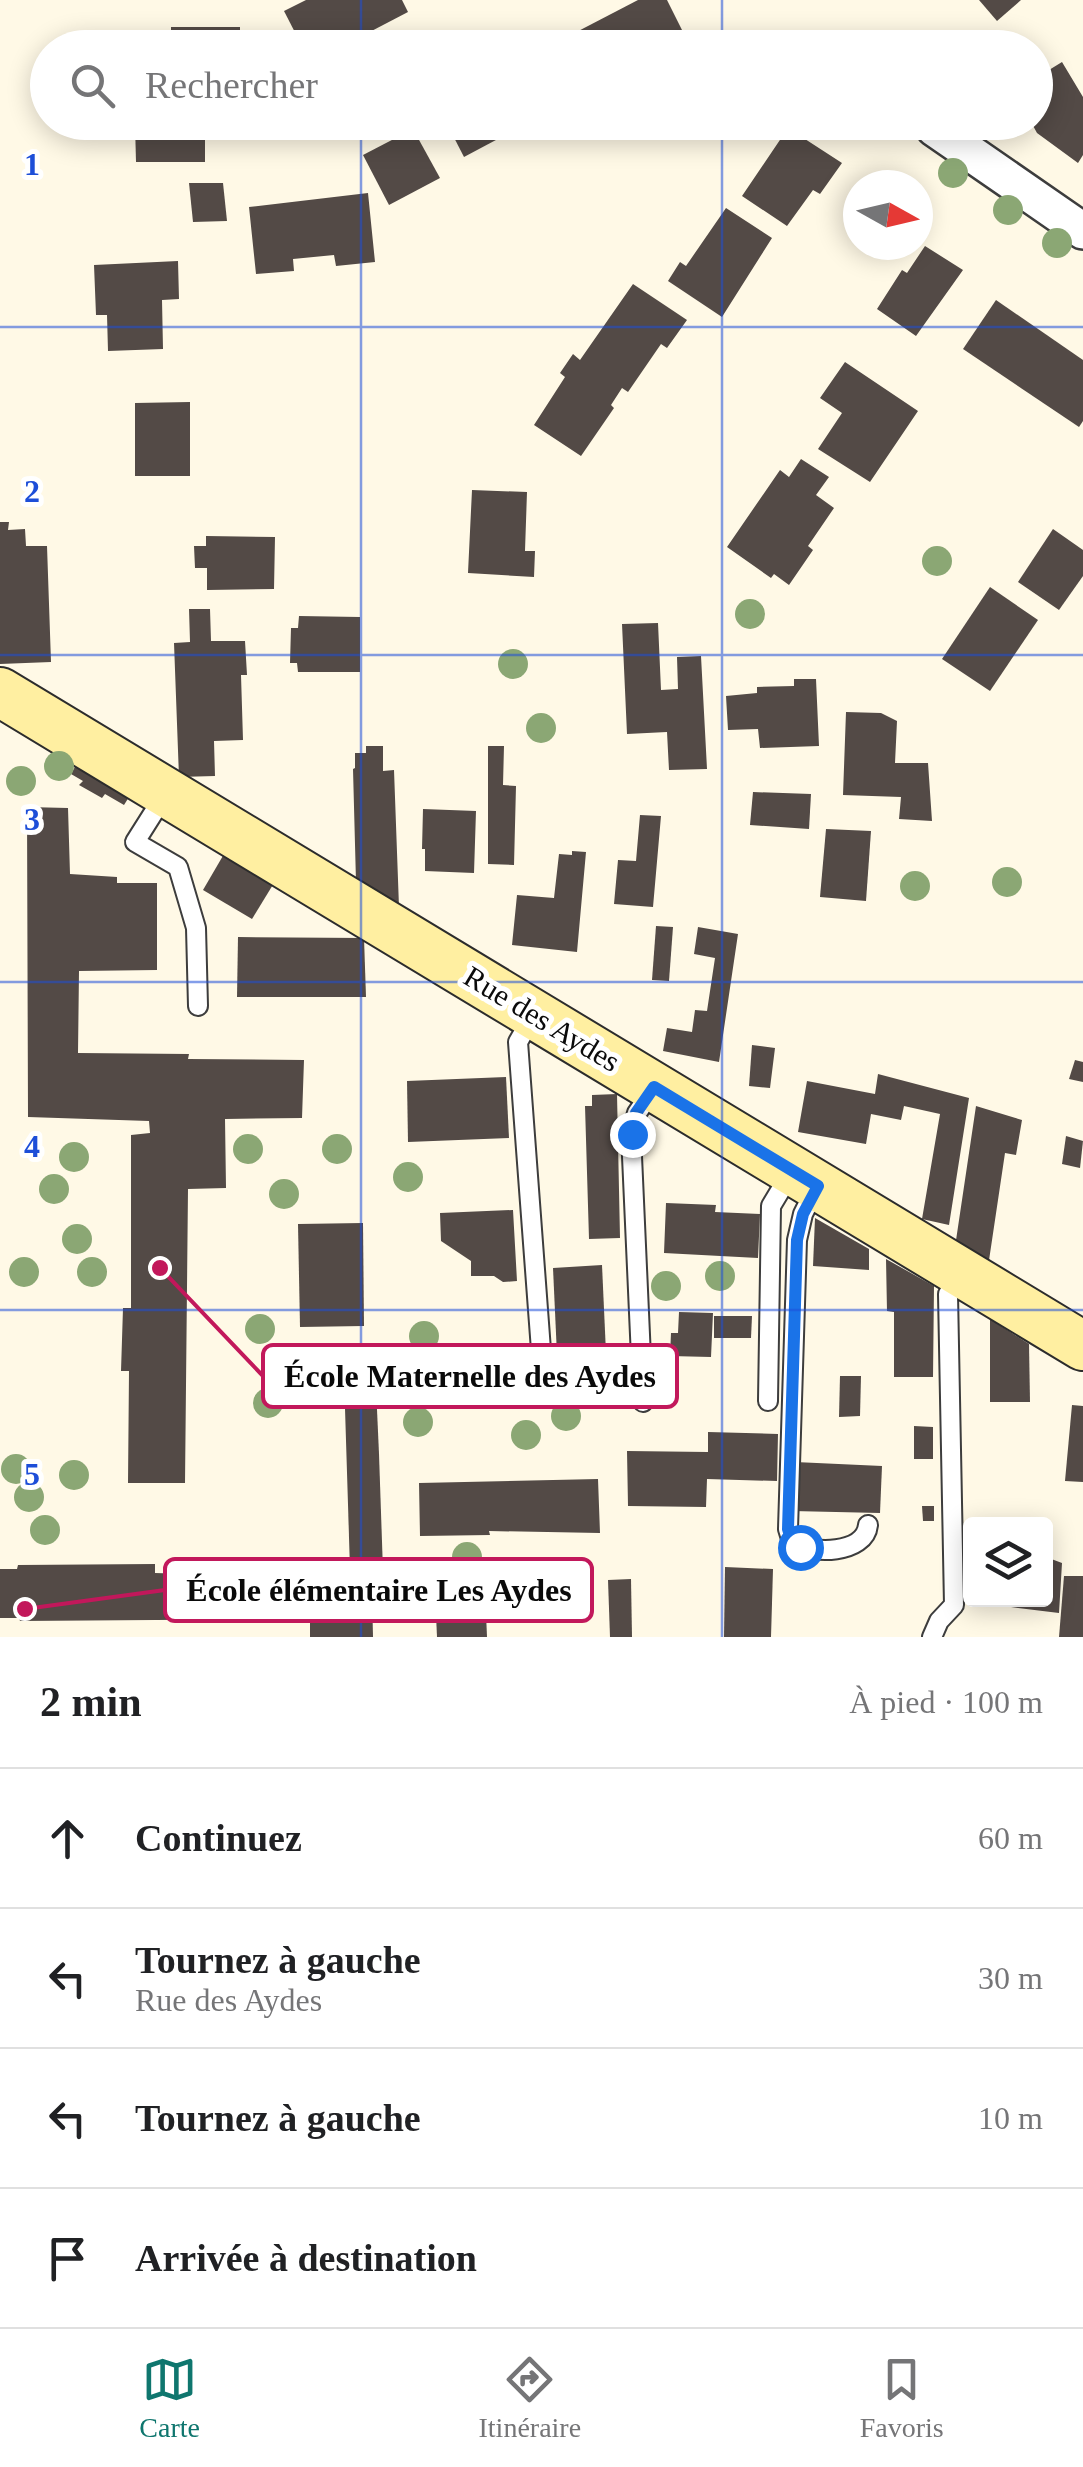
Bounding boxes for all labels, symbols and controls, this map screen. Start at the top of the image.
search box [30,30,1053,140]
icon: search [65,58,120,113]
text: Rechercher [145,64,318,106]
text: 1 [24,146,40,182]
north arrow [843,170,933,260]
text: 2 [24,473,40,509]
text: 3 [24,801,40,837]
street label: Rue des Aydes [459,959,626,1078]
route end [610,1112,656,1158]
text: 4 [24,1128,40,1164]
callout: École Maternelle des Aydes [263,1345,677,1407]
text: École Maternelle des Aydes [284,1358,656,1394]
text: 5 [24,1456,40,1492]
map controls [963,1517,1053,1607]
button: layers [963,1517,1053,1607]
route start [778,1525,824,1571]
callout: École élémentaire Les Aydes [165,1559,592,1621]
text: École élémentaire Les Aydes [186,1572,572,1608]
text: 2 min [40,1679,142,1725]
text: À pied · 100 m [849,1684,1043,1720]
icon: ahead [40,1811,95,1866]
text: Continuez [135,1817,302,1859]
text: 60 m [978,1820,1043,1856]
text: Tournez à gauche [135,1939,421,1981]
icon: left [40,1951,95,2006]
text: 30 m [978,1960,1043,1996]
text: Rue des Aydes [135,1982,322,2018]
icon: left [40,2091,95,2146]
text: Tournez à gauche [135,2097,421,2139]
text: 10 m [978,2100,1043,2136]
icon: arrive [40,2231,95,2286]
text: Arrivée à destination [135,2237,477,2279]
tab: Carte [139,2352,200,2444]
tab: Itinéraire [479,2352,581,2444]
tab: Favoris [860,2352,944,2444]

